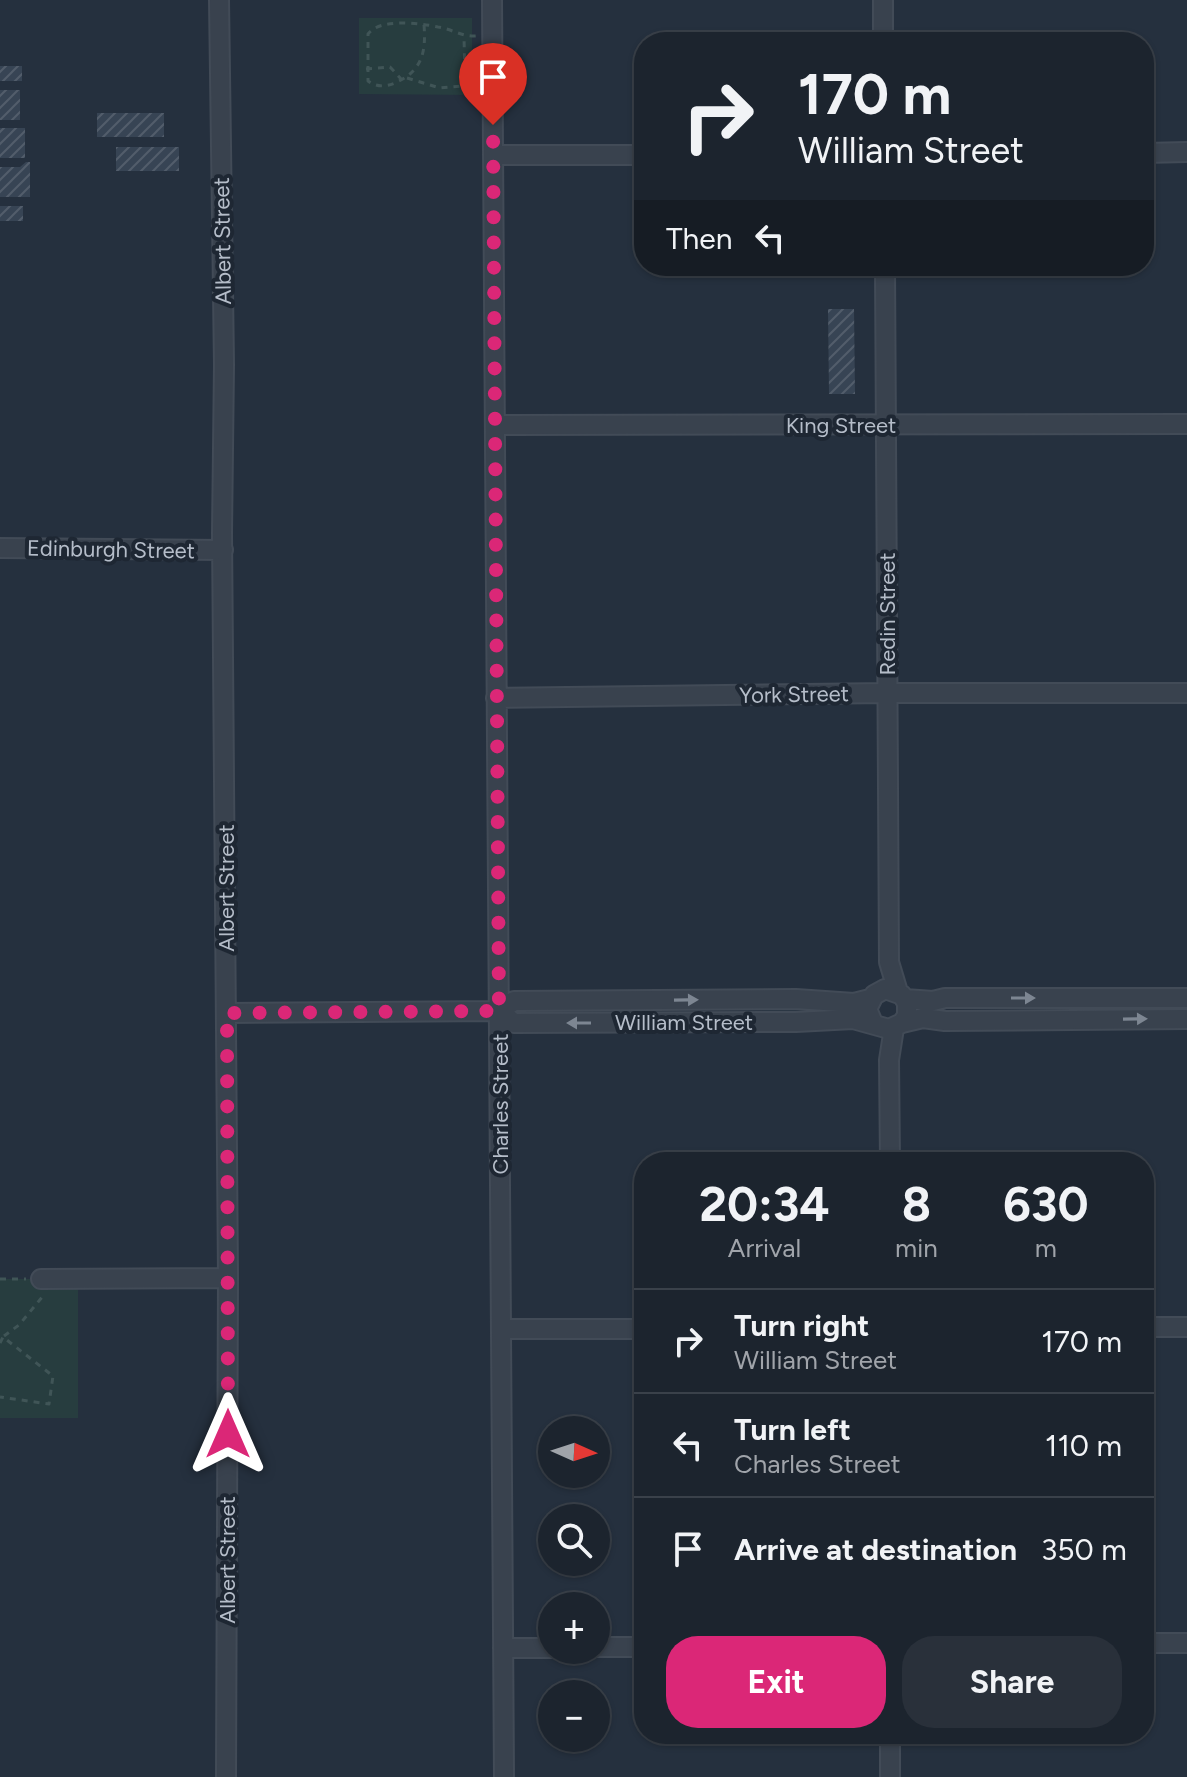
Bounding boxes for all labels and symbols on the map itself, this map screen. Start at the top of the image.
pin [459,43,527,125]
street label: Albert Street [208,177,237,305]
street label: King Street [786,412,896,439]
street label: Edinburgh Street [27,535,195,564]
street label: Redin Street [874,552,901,676]
street label: York Street [739,680,849,709]
street label: Albert Street [213,824,240,952]
one-way arrow [1011,992,1036,1004]
one-way arrow [674,994,699,1006]
street label: William Street [615,1009,753,1036]
one-way arrow [1123,1013,1148,1025]
one-way arrow [566,1017,591,1029]
street label: Charles Street [487,1034,514,1174]
position arrow [186,1392,270,1476]
north arrow [538,1416,610,1488]
street label: Albert Street [214,1496,241,1624]

